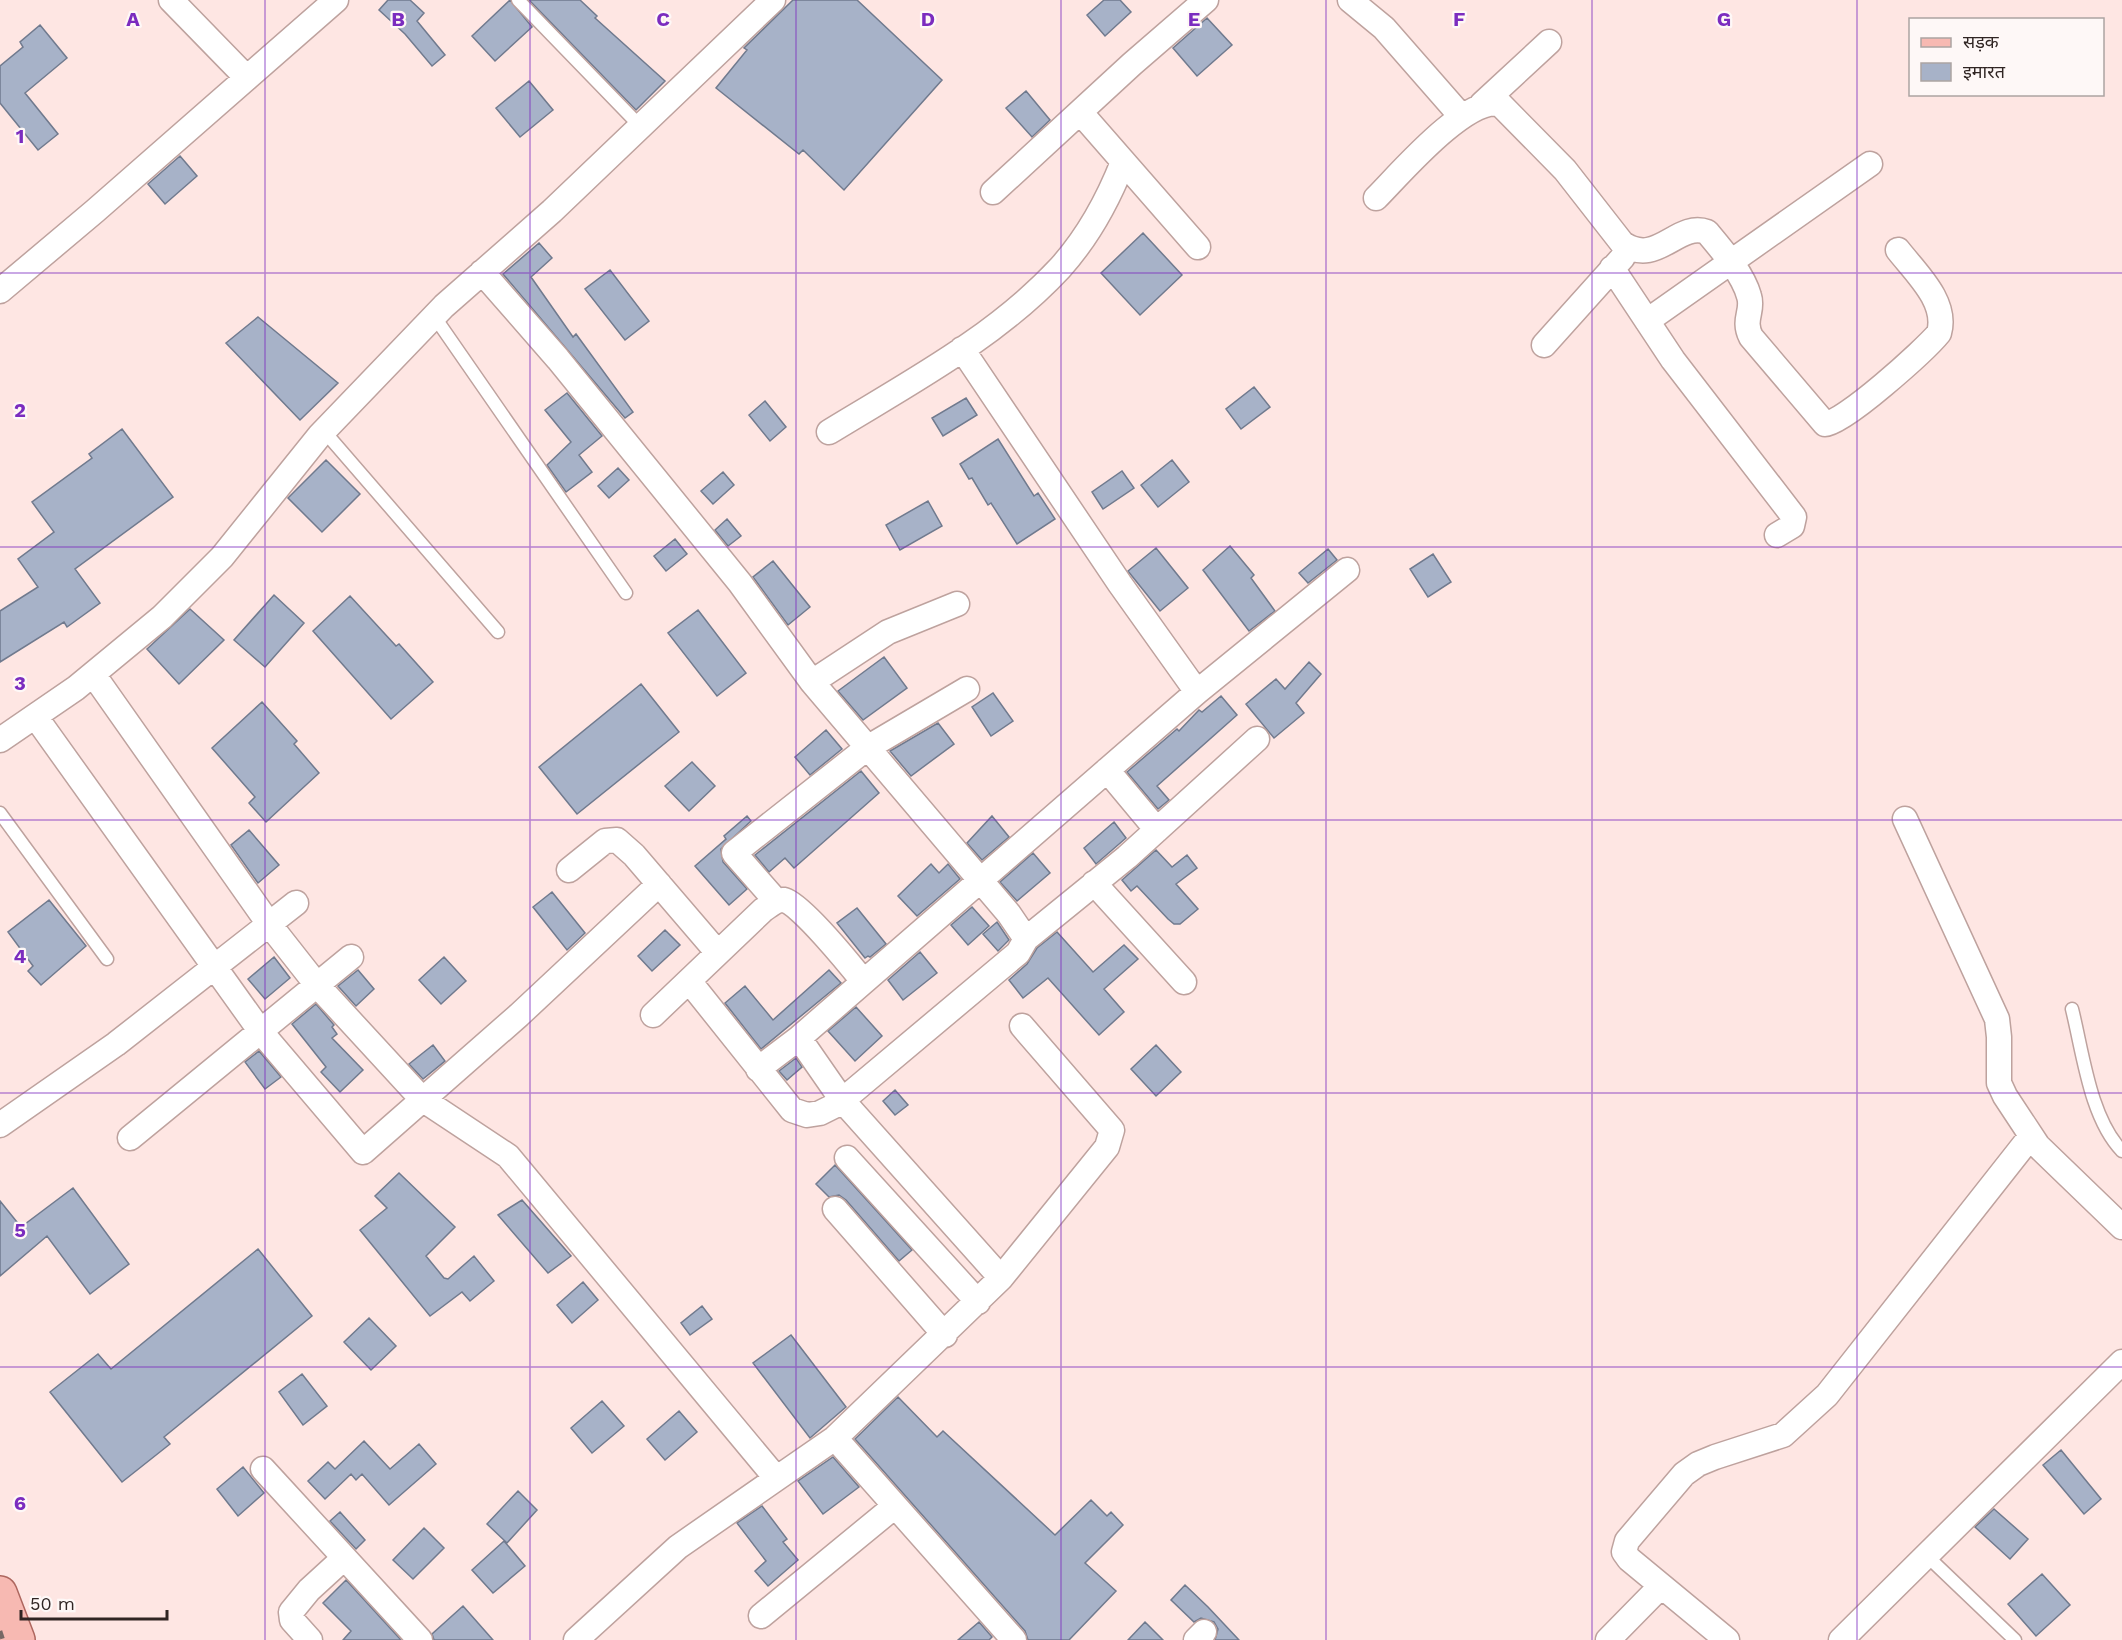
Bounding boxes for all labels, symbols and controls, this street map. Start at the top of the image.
text: A [126,7,140,31]
text: B [391,7,405,31]
text: C [656,7,670,31]
text: D [921,7,935,31]
text: E [1188,7,1200,31]
text: F [1453,7,1465,31]
text: G [1717,7,1731,31]
legend [1909,18,2104,96]
text: सड़क [1963,31,2000,52]
text: इमारत [1963,61,2006,82]
text: 1 [16,124,24,148]
text: 2 [14,398,26,422]
text: 3 [14,671,26,695]
text: 4 [14,944,27,968]
text: 5 [14,1218,26,1242]
text: 6 [14,1491,26,1515]
scale bar [21,1583,166,1621]
text: 50 m [30,1593,75,1614]

